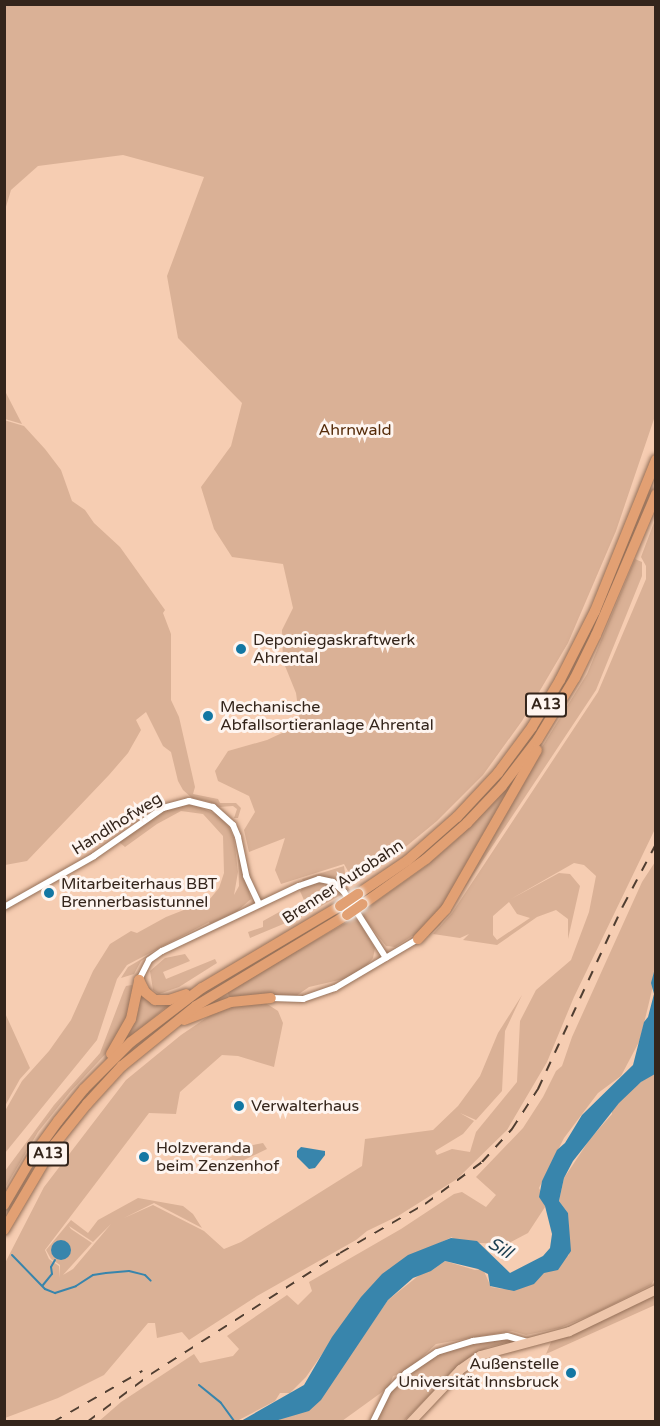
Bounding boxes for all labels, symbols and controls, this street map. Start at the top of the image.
park label: Ahrnwald [319,420,391,440]
place label: Deponiegaskraftwerk Ahrental [253,630,415,668]
marker: Deponiegaskraftwerk Ahrental [234,642,248,656]
road number: A13 [524,693,568,717]
place label: Mechanische Abfallsortieranlage Ahrental [220,697,434,735]
marker: Mechanische Abfallsortieranlage Ahrental [201,709,215,723]
street label: Handlhofweg [69,789,165,859]
street label: Brenner Autobahn [279,836,407,928]
place label: Mitarbeiterhaus BBT Brennerbasistunnel [61,874,217,912]
marker: Mitarbeiterhaus BBT Brennerbasistunnel [42,886,56,900]
place label: Verwalterhaus [251,1096,359,1116]
marker: Verwalterhaus [232,1099,246,1113]
place label: Holzveranda beim Zenzenhof [156,1138,279,1176]
road number: A13 [26,1142,70,1166]
marker: Holzveranda beim Zenzenhof [137,1150,151,1164]
water label: Sill [484,1232,516,1264]
place label: Außenstelle Universität Innsbruck [398,1354,559,1392]
marker: Außenstelle Universität Innsbruck [564,1366,578,1380]

